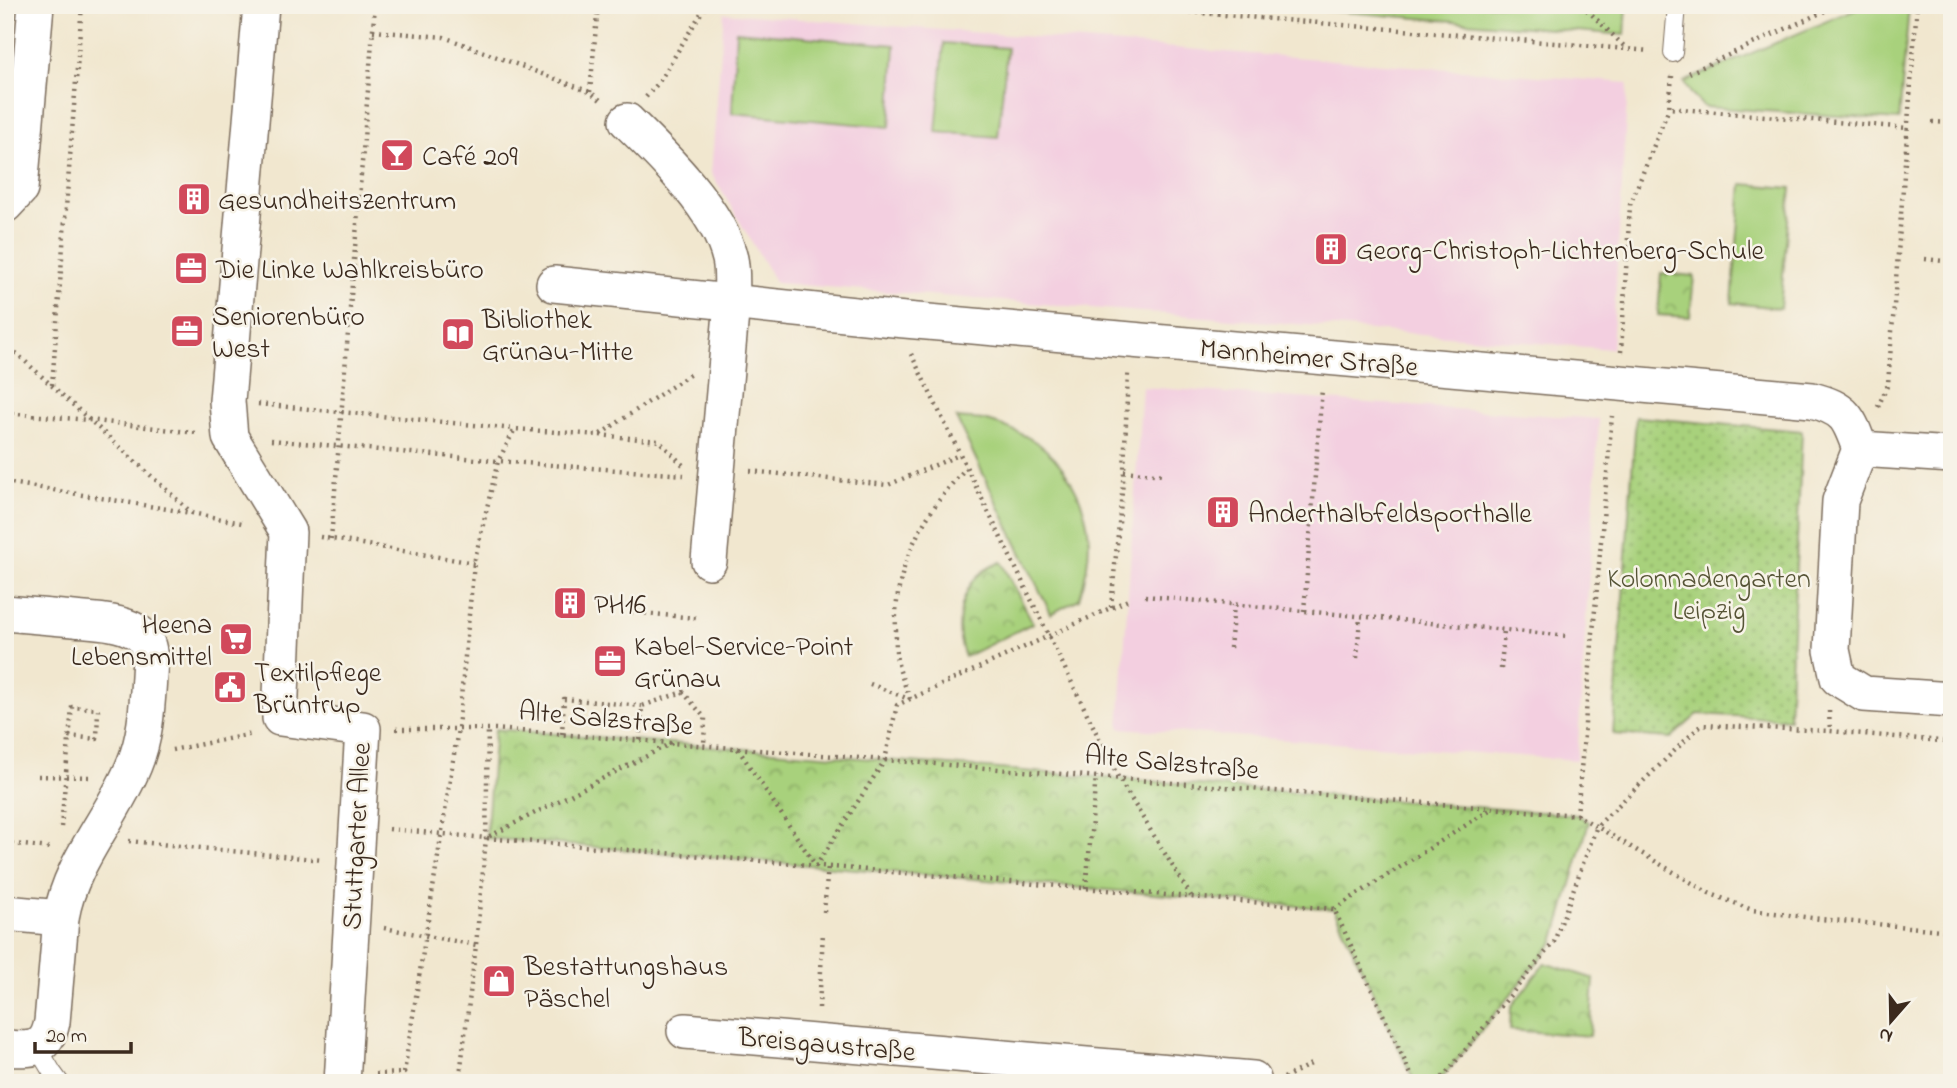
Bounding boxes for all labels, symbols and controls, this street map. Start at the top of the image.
bar icon: Café 209 [378,136,416,174]
place label: Café 209 [422,138,518,179]
building icon: Gesundheitszentrum [175,180,213,218]
place label: Gesundheitszentrum [218,182,456,223]
building icon: Georg-Christoph-Lichtenberg-Schule [1312,230,1350,268]
place label: Georg-Christoph-Lichtenberg-Schule [1356,232,1765,273]
office icon: Die Linke Wahlkreisbüro [172,249,210,287]
place label: Die Linke Wahlkreisbüro [215,251,484,292]
place label: Seniorenbüro West [212,298,365,371]
place label: Bibliothek Grünau-Mitte [481,301,633,374]
office icon: Seniorenbüro West [168,312,206,350]
library icon: Bibliothek Grünau-Mitte [439,315,477,353]
street label: Mannheimer Straße [1198,330,1420,389]
building icon: Anderthalbfeldsporthalle [1204,493,1242,531]
place label: Anderthalbfeldsporthalle [1248,495,1532,536]
park label: Kolonnadengarten Leipzig [1607,560,1811,633]
building icon: PH16 [551,584,589,622]
place label: PH16 [594,586,646,627]
place label: Heena Lebensmittel [71,606,212,679]
supermarket icon: Heena Lebensmittel [217,620,255,658]
place label: Kabel-Service-Point Grünau [634,628,853,701]
office icon: Kabel-Service-Point Grünau [591,642,629,680]
place label: Textilpflege Brüntrup [253,654,382,727]
public building icon: Textilpflege Brüntrup [211,668,249,706]
street label: Alte Salzstraße [517,692,695,749]
street label: Alte Salzstraße [1083,736,1261,793]
street label: Stuttgarter Allee [333,741,384,931]
place label: Bestattungshaus Päschel [523,948,728,1021]
shop icon: Bestattungshaus Päschel [480,962,518,1000]
north arrow [1856,986,1926,1056]
scale bar [35,1011,131,1055]
street label: Breisgaustraße [735,1018,917,1075]
text: N [1875,1020,1897,1050]
text: 20 m [46,1022,87,1052]

